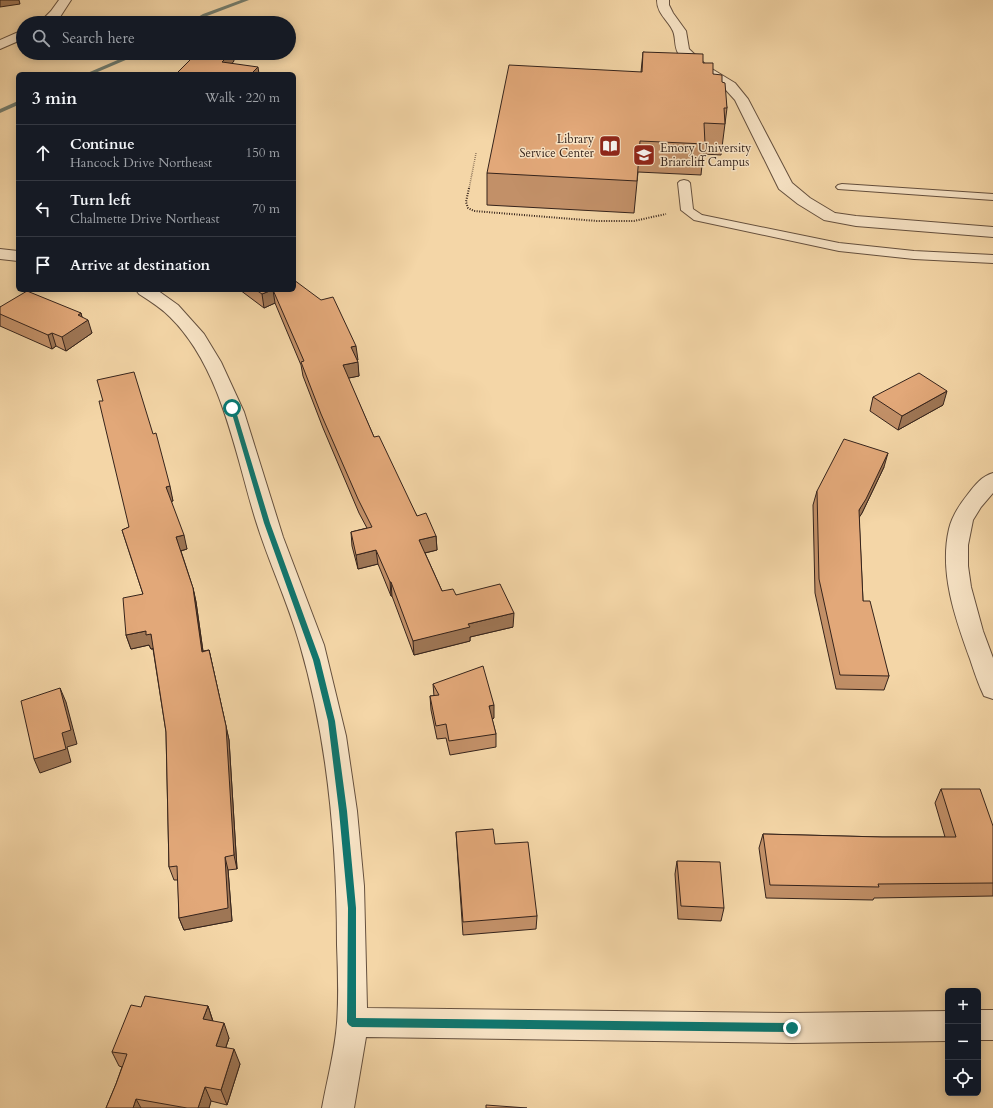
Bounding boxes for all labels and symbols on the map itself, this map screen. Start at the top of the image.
place label: Library Service Center [520,131,595,161]
library icon: Library Service Center [597,133,623,159]
place label: Emory University Briarcliff Campus [660,140,752,170]
school or university icon: Emory University Briarcliff Campus [631,142,657,168]
route start [223,399,241,417]
route end [783,1019,801,1037]

